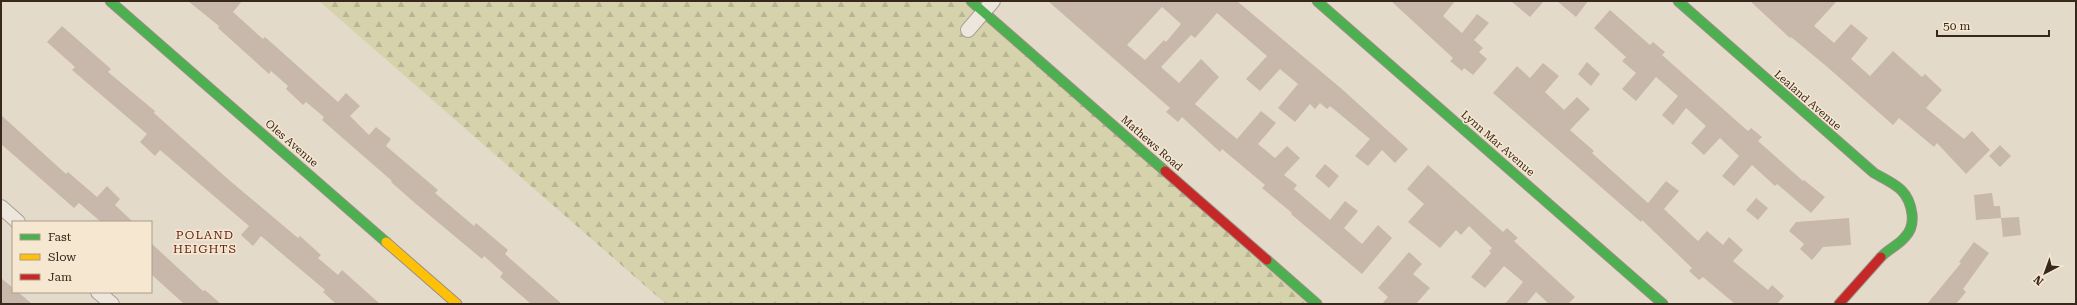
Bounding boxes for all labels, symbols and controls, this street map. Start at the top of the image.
scale bar [1937,12,2049,38]
text: 50 m [1943,19,1970,33]
street label: Lealand Avenue [1772,68,1844,133]
street label: Lynn Mar Avenue [1458,108,1537,179]
street label: Mathews Road [1118,113,1185,174]
street label: Oles Avenue [263,117,321,170]
legend [12,221,152,293]
district label: POLAND HEIGHTS [173,228,237,256]
text: Fast [48,230,72,244]
text: Slow [48,250,76,264]
north arrow [2025,253,2065,293]
text: Jam [48,270,72,284]
text: N [2031,272,2046,288]

